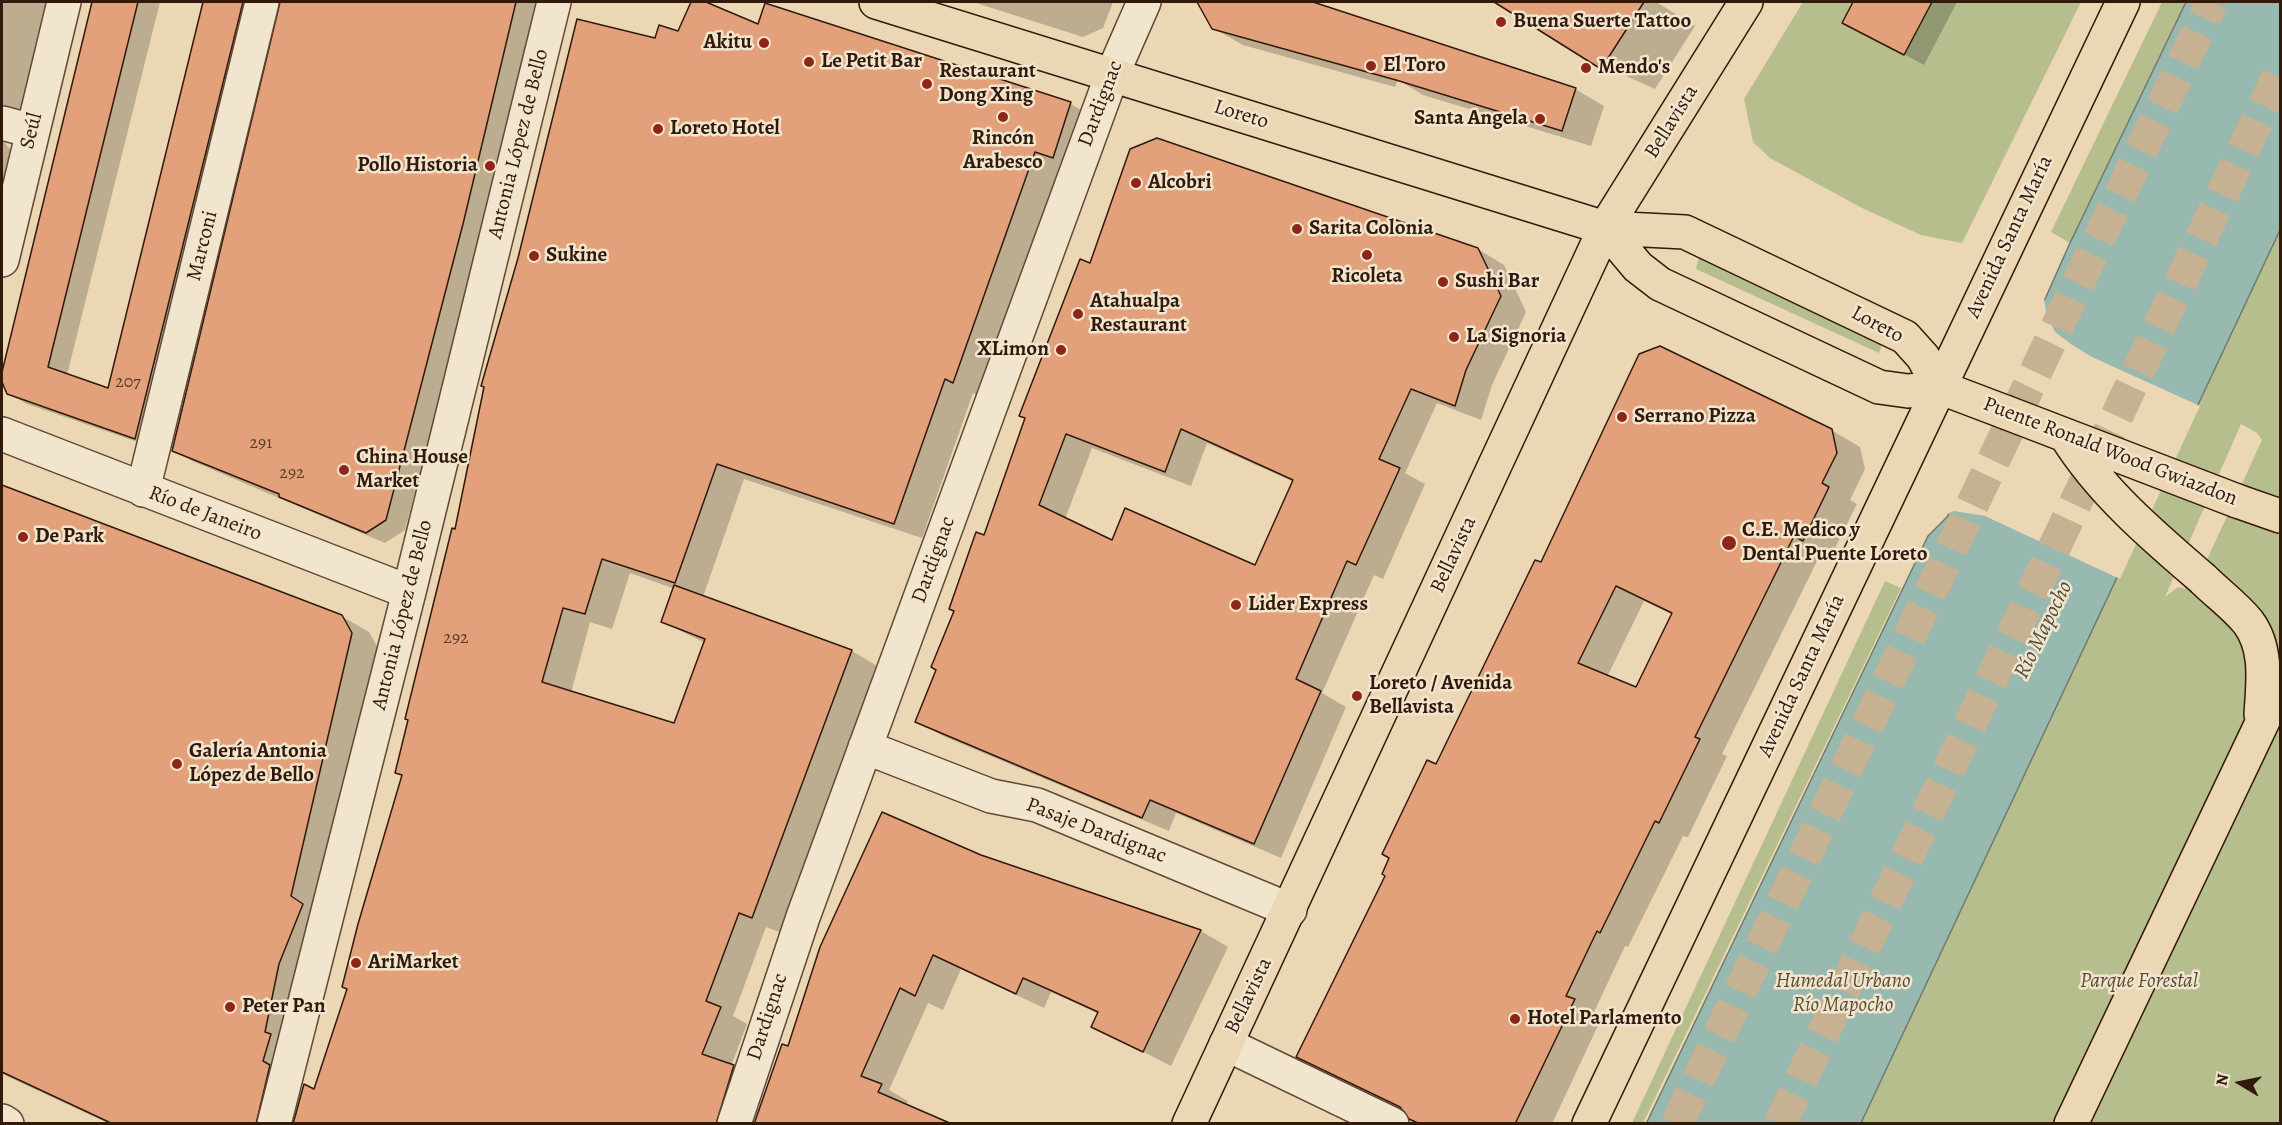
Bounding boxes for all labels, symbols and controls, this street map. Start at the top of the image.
place label: Buena Suerte Tattoo [1513,9,1691,35]
marker: Buena Suerte Tattoo [1494,15,1508,29]
place label: Akitu [704,30,752,56]
marker: Akitu [757,36,771,50]
street label: Antonia López de Bello [483,46,555,242]
place label: Le Petit Bar [821,49,922,75]
place label: El Toro [1383,53,1446,79]
marker: Le Petit Bar [802,55,816,69]
place label: Mendo's [1598,55,1670,81]
street label: Dardignac [1073,57,1129,151]
place label: Restaurant Dong Xing [939,59,1036,109]
marker: El Toro [1364,59,1378,73]
marker: Mendo's [1579,61,1593,75]
marker: Restaurant Dong Xing [920,77,934,91]
street label: Bellavista [1640,81,1704,163]
street label: Loreto [1211,95,1271,135]
place label: Santa Angela [1414,106,1528,132]
street label: Seúl [15,110,49,152]
marker: Rincón Arabesco [996,110,1010,124]
marker: Santa Angela [1533,112,1547,126]
place label: Loreto Hotel [670,116,780,142]
marker: Loreto Hotel [651,122,665,136]
place label: Rincón Arabesco [963,126,1043,176]
street label: Avenida Santa María [1961,152,2059,322]
place label: Pollo Historia [357,153,478,179]
marker: Pollo Historia [483,159,497,173]
place label: Alcobri [1148,170,1212,196]
marker: Alcobri [1129,176,1143,190]
street label: Marconi [182,208,224,284]
place label: Sarita Colonia [1309,216,1434,242]
marker: Sarita Colonia [1290,222,1304,236]
place label: Sukine [546,243,607,269]
marker: Ricoleta [1360,248,1374,262]
marker: Sukine [527,249,541,263]
place label: Ricoleta [1331,264,1403,290]
place label: Sushi Bar [1455,269,1539,295]
marker: Sushi Bar [1436,275,1450,289]
place label: Atahualpa Restaurant [1090,289,1187,339]
street label: Loreto [1846,301,1908,349]
marker: Atahualpa Restaurant [1071,307,1085,321]
place label: La Signoria [1466,324,1566,350]
marker: La Signoria [1447,330,1461,344]
place label: XLimon [977,337,1049,363]
marker: XLimon [1054,343,1068,357]
house number: 207 [115,372,141,394]
street label: Puente Ronald Wood Gwiazdon [1979,392,2241,512]
place label: Serrano Pizza [1634,404,1756,430]
marker: Serrano Pizza [1615,410,1629,424]
house number: 291 [250,433,272,455]
place label: China House Market [356,445,468,495]
house number: 292 [279,463,305,485]
marker: China House Market [337,463,351,477]
street label: Río de Janeiro [145,481,265,547]
street label: Dardignac [907,513,961,607]
street label: Bellavista [1425,513,1483,597]
street label: Antonia López de Bello [367,517,439,713]
place label: C.E. Medico y Dental Puente Loreto [1742,518,1928,568]
place label: De Park [35,524,104,550]
marker: De Park [16,530,30,544]
marker: C.E. Medico y Dental Puente Loreto [1720,534,1738,552]
water label: Río Mapocho [2009,577,2079,683]
street label: Avenida Santa María [1753,591,1851,761]
place label: Lider Express [1248,592,1368,618]
marker: Lider Express [1229,598,1243,612]
house number: 292 [443,628,469,650]
place label: Loreto / Avenida Bellavista [1369,671,1512,721]
marker: Loreto / Avenida Bellavista [1350,689,1364,703]
place label: Galería Antonia López de Bello [189,739,327,789]
marker: Galería Antonia López de Bello [170,757,184,771]
street label: Pasaje Dardignac [1022,793,1170,869]
place label: AriMarket [368,950,459,976]
street label: Bellavista [1220,954,1278,1038]
marker: AriMarket [349,956,363,970]
park label: Humedal Urbano Río Mapocho [1776,969,1910,1019]
park label: Parque Forestal [2080,969,2198,995]
street label: Dardignac [742,970,794,1064]
place label: Peter Pan [242,994,326,1020]
marker: Peter Pan [223,1000,237,1014]
place label: Hotel Parlamento [1527,1006,1682,1032]
marker: Hotel Parlamento [1508,1012,1522,1026]
north arrow [2210,1053,2270,1113]
text: N [2210,1072,2234,1088]

